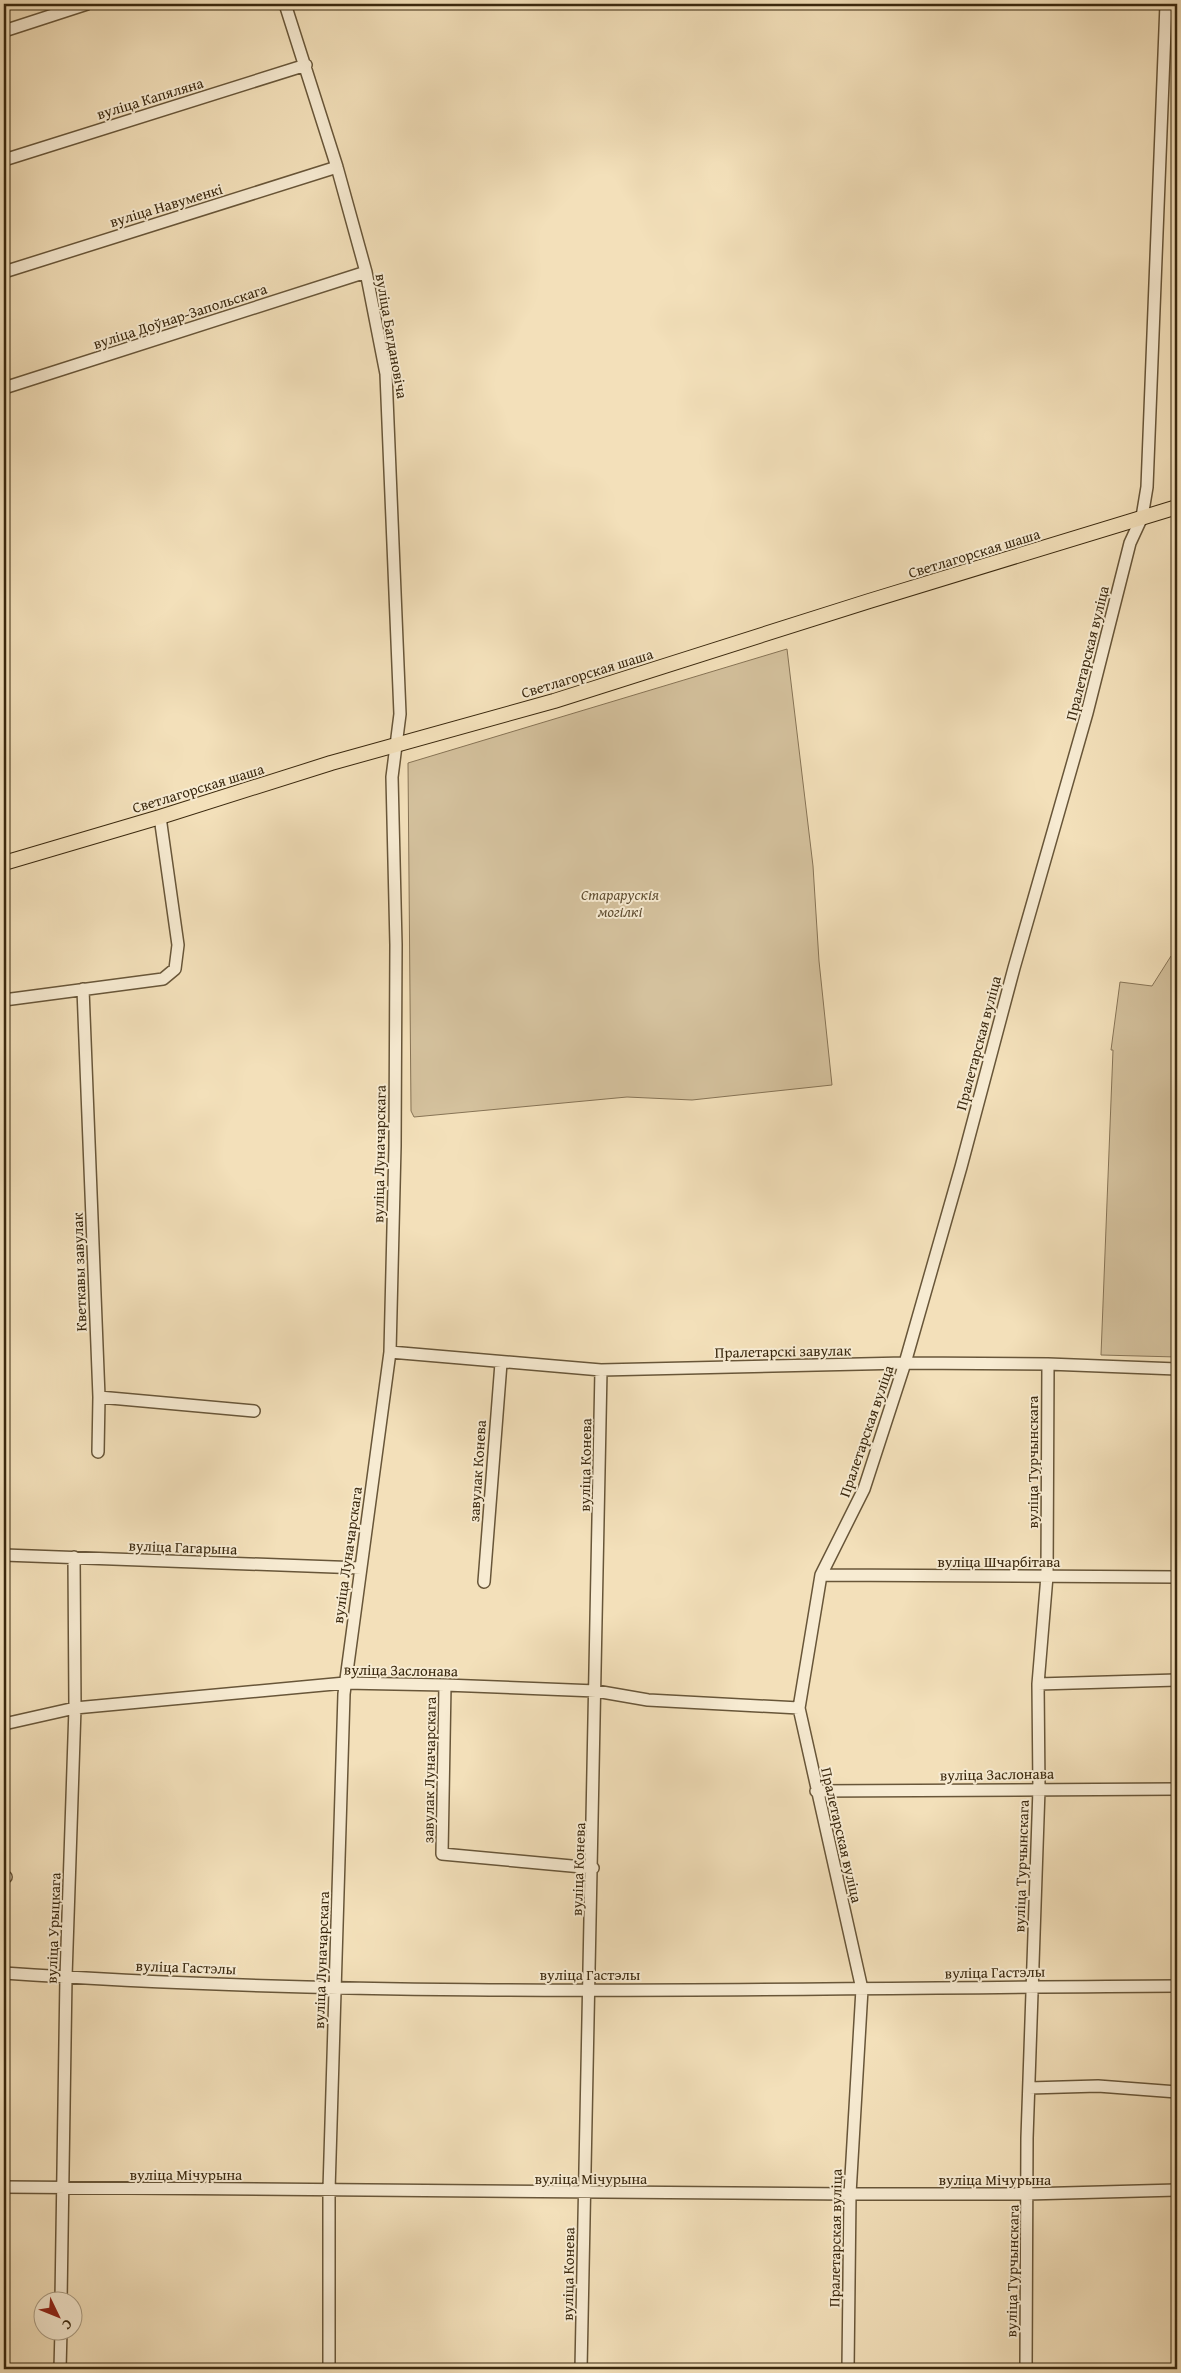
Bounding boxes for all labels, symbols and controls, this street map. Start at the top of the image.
street label: вуліца Капяляна [94,72,207,124]
street label: вуліца Навуменкі [107,178,225,232]
street label: вуліца Багдановіча [371,272,413,401]
street label: вуліца Доўнар-Запольскага [90,278,271,354]
street label: Светлагорская шаша [906,523,1043,583]
street label: Пралетарская вуліца [1060,583,1114,723]
street label: Светлагорская шаша [519,643,656,703]
street label: Светлагорская шаша [130,758,267,818]
park label: Старарускія могілкі [581,884,660,922]
street label: Пралетарская вуліца [950,973,1006,1113]
street label: вуліца Луначарскага [367,1084,391,1223]
street label: Кветкавы завулак [66,1212,92,1332]
street label: Пралетарскі завулак [715,1339,852,1363]
street label: Пралетарская вуліца [834,1361,899,1500]
street label: вуліца Турчынскага [1022,1395,1043,1528]
street label: вуліца Конева [574,1417,596,1512]
street label: завулак Конева [463,1418,491,1523]
street label: вуліца Луначарскага [327,1484,367,1625]
street label: вуліца Гагарына [128,1535,239,1559]
street label: вуліца Шчарбітава [938,1551,1061,1572]
street label: вуліца Заслонава [344,1659,459,1682]
street label: завулак Луначарскага [417,1696,441,1843]
street label: вуліца Заслонава [940,1762,1055,1785]
street label: Пралетарская вуліца [816,1765,868,1906]
street label: вуліца Турчынскага [1008,1798,1034,1933]
street label: вуліца Конева [566,1821,590,1916]
street label: вуліца Урыцкага [41,1871,65,1984]
street label: вуліца Луначарскага [308,1890,334,2029]
street label: вуліца Гастэлы [135,1955,237,1979]
street label: вуліца Гастэлы [945,1961,1046,1983]
street label: вуліца Гастэлы [540,1964,641,1985]
street label: вуліца Мічурына [130,2164,243,2185]
street label: вуліца Мічурына [535,2168,648,2189]
street label: Пралетарская вуліца [823,2168,847,2307]
street label: вуліца Мічурына [939,2169,1052,2190]
street label: вуліца Турчынскага [1000,2204,1024,2338]
street label: вуліца Конева [557,2226,579,2321]
north arrow [32,2290,82,2340]
text: С [57,2315,78,2335]

